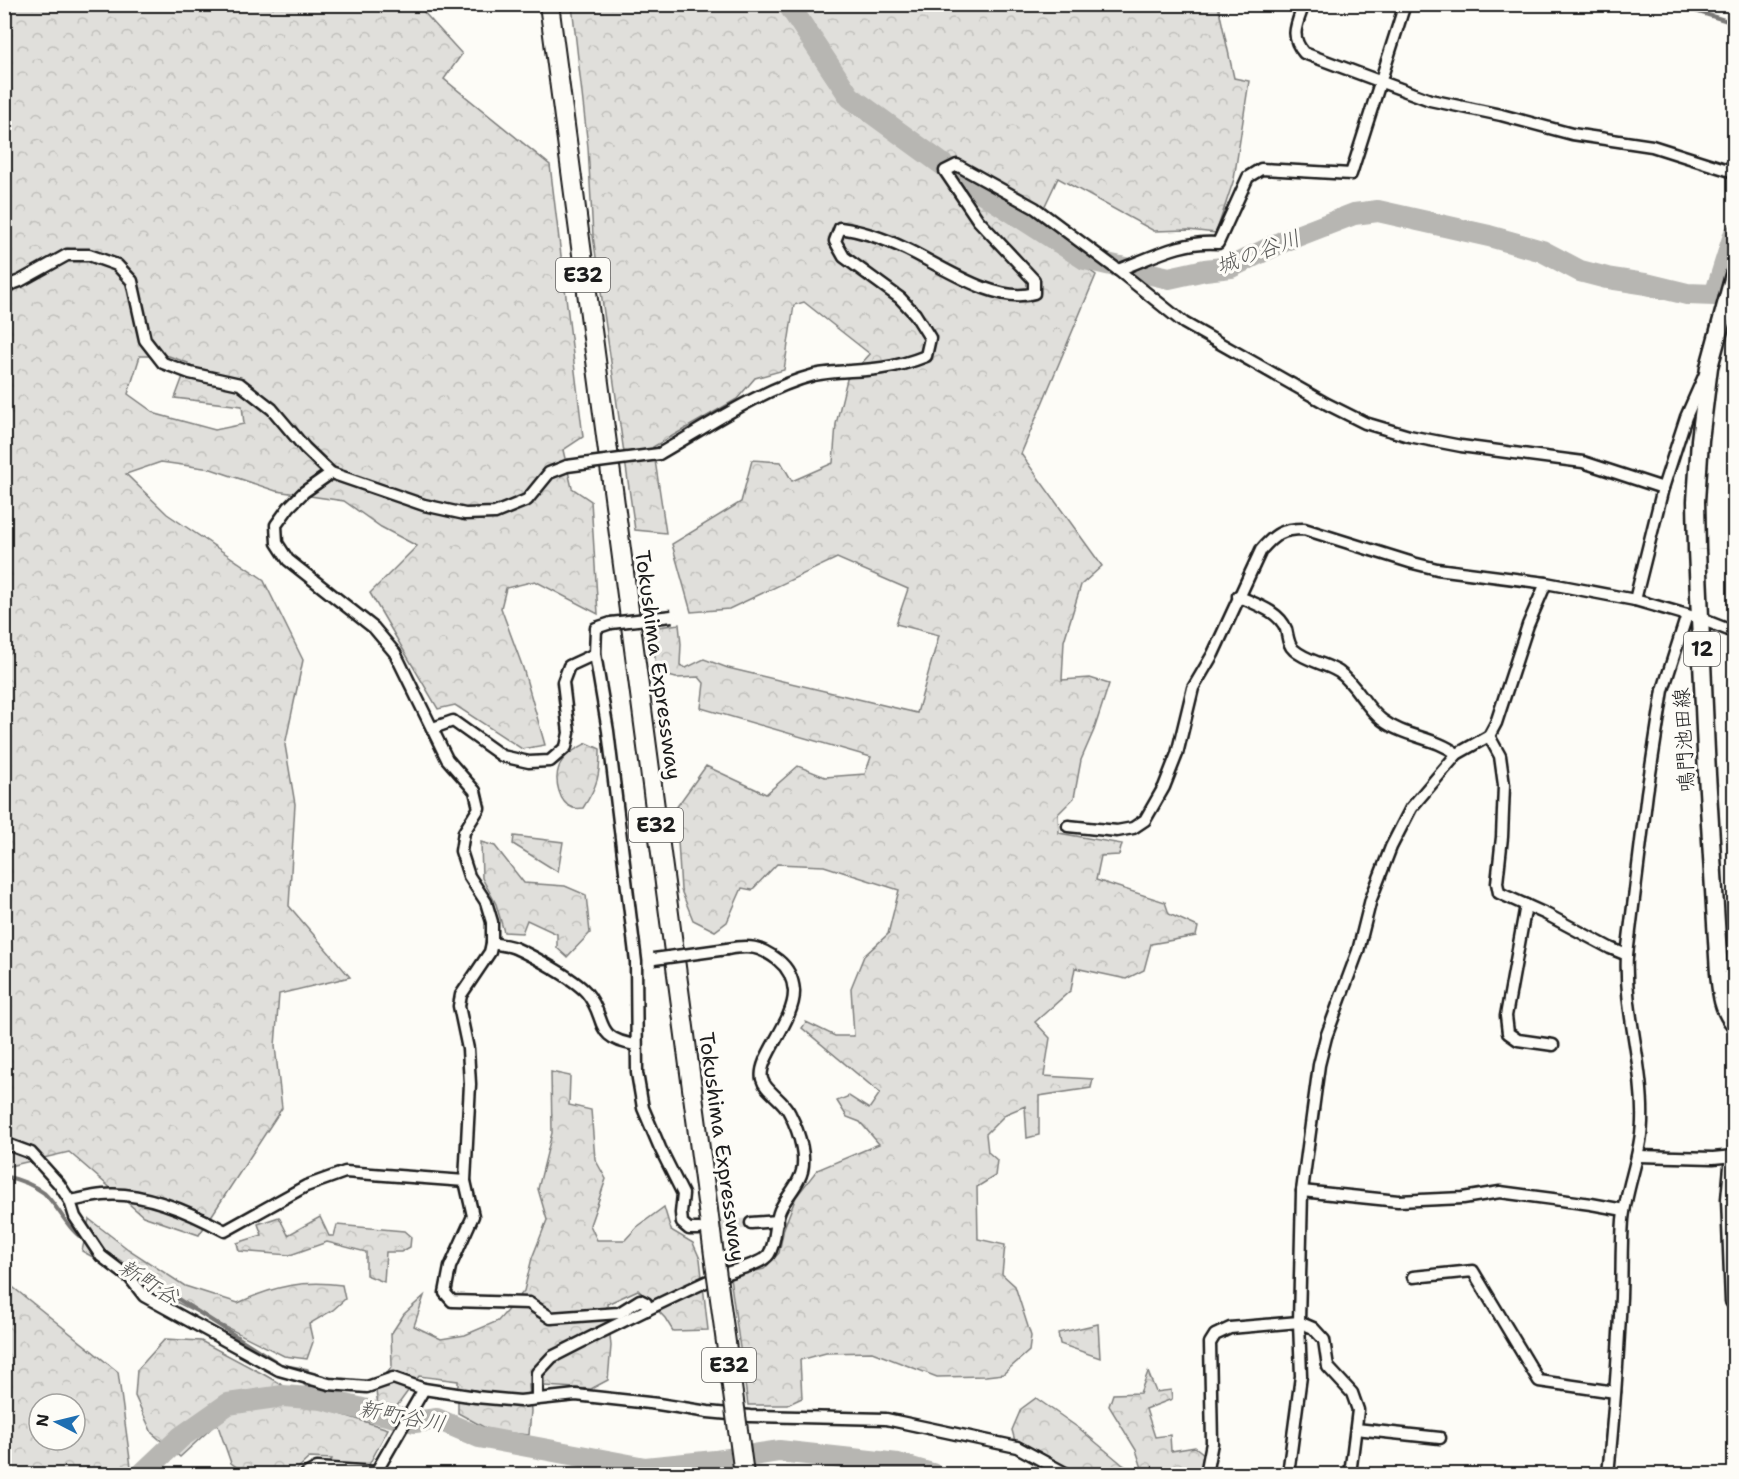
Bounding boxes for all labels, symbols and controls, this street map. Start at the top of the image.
water label: 城の谷川 [1212,223,1304,281]
road number: E32 [556,258,610,292]
street label: Tokushima Expressway [628,548,688,782]
road number: 12 [1684,632,1720,666]
street label: 鳴門池田線 [1667,687,1701,793]
road number: E32 [629,808,683,842]
street label: Tokushima Expressway [692,1030,752,1264]
water label: 新町谷 [113,1252,186,1312]
road number: E32 [702,1348,756,1382]
north arrow [27,1392,87,1452]
water label: 新町谷川 [356,1393,448,1439]
text: N [31,1413,54,1428]

